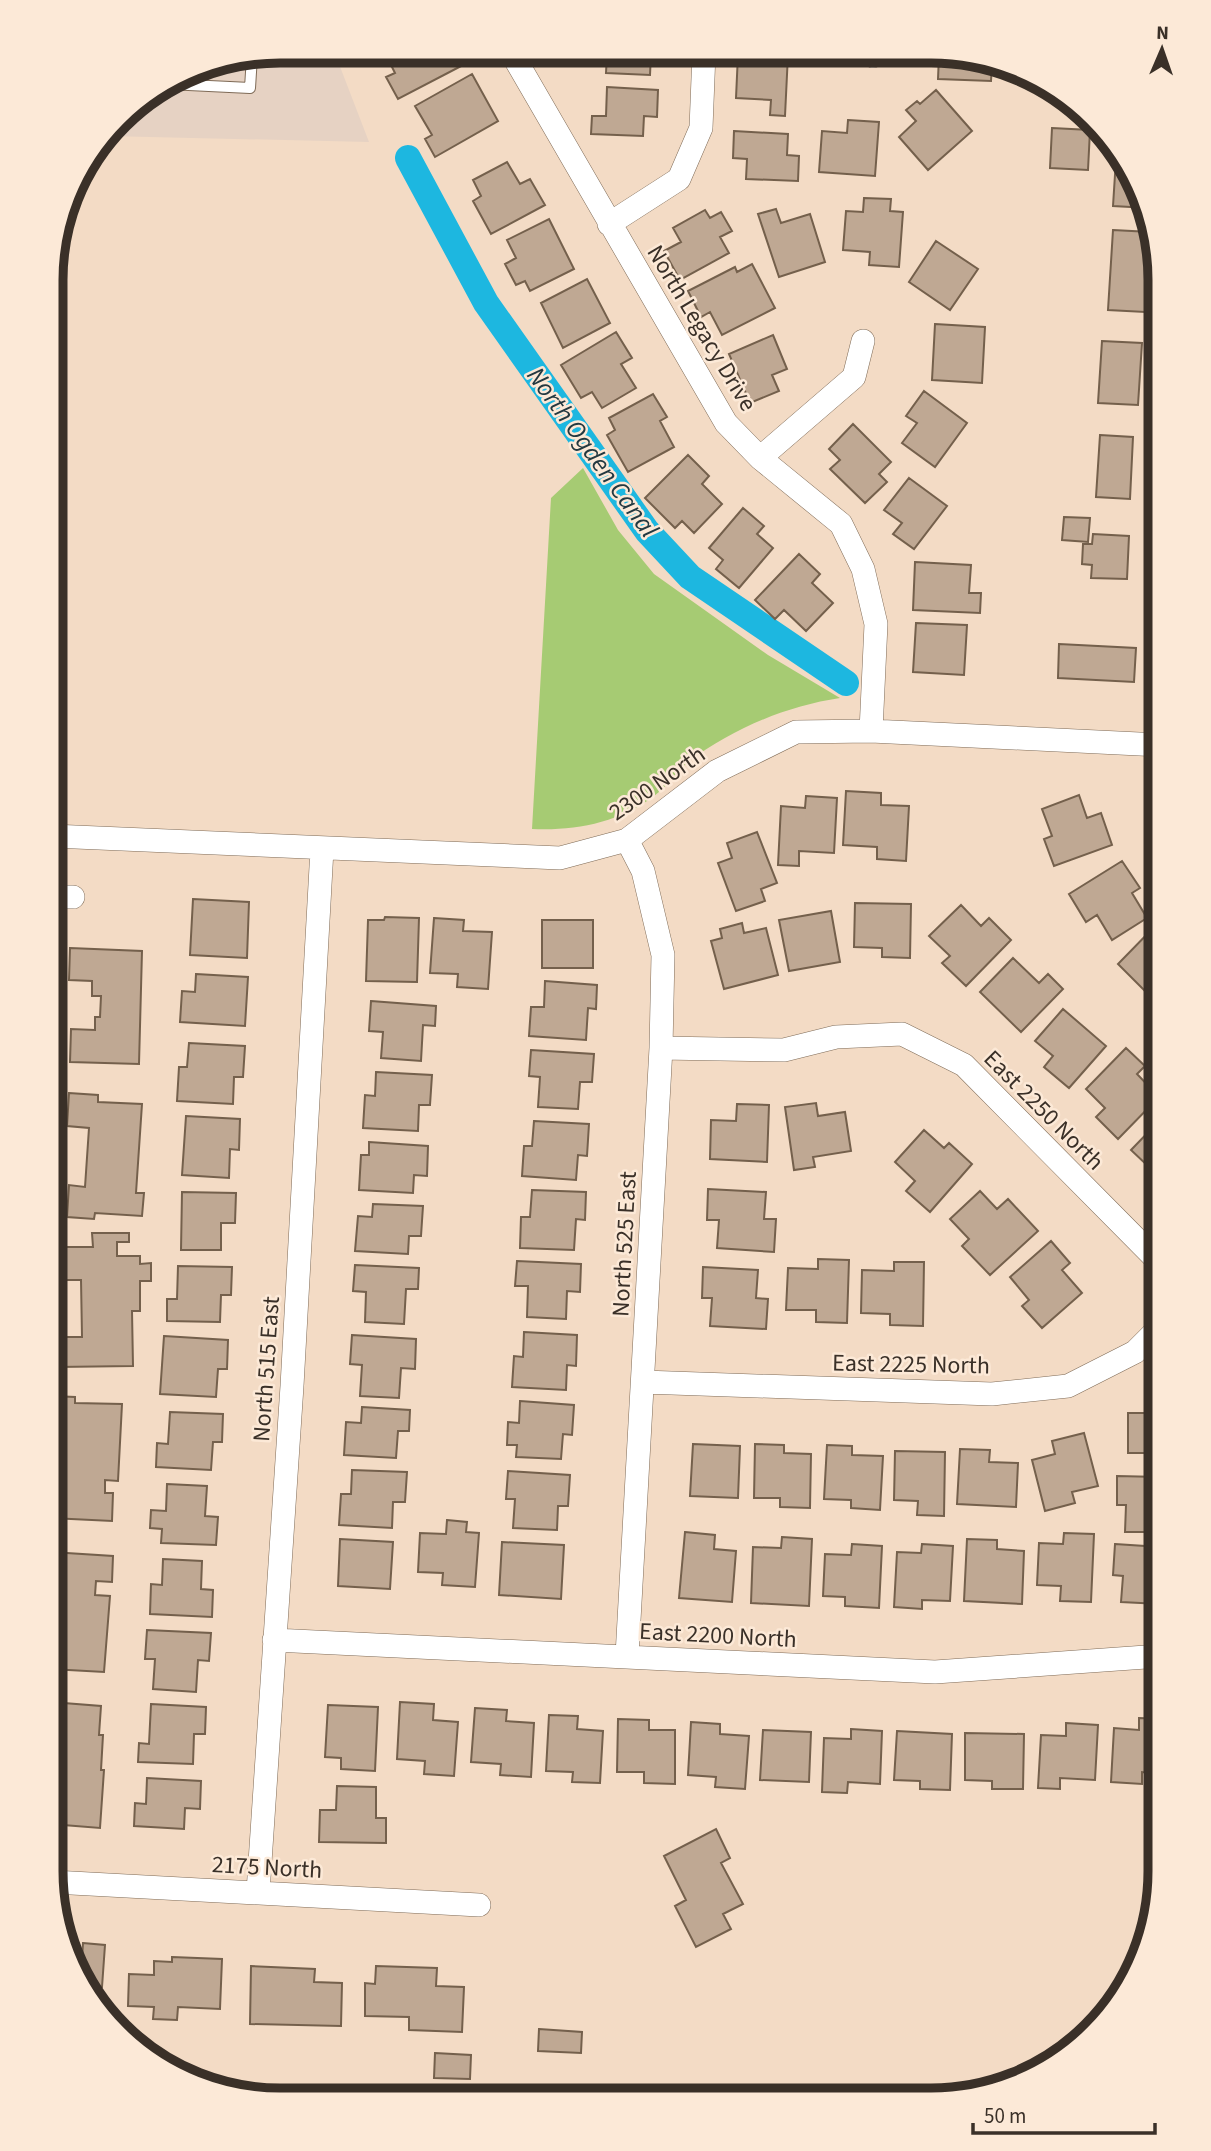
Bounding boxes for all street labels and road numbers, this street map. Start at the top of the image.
street label: North Legacy Drive [638,238,765,418]
street label: 2300 North [602,737,713,829]
street label: East 2250 North [975,1042,1112,1179]
street label: North 525 East [603,1170,646,1318]
street label: North 515 East [244,1295,289,1443]
street label: East 2225 North [832,1346,990,1383]
street label: East 2200 North [638,1614,798,1657]
street label: 2175 North [211,1847,323,1888]

